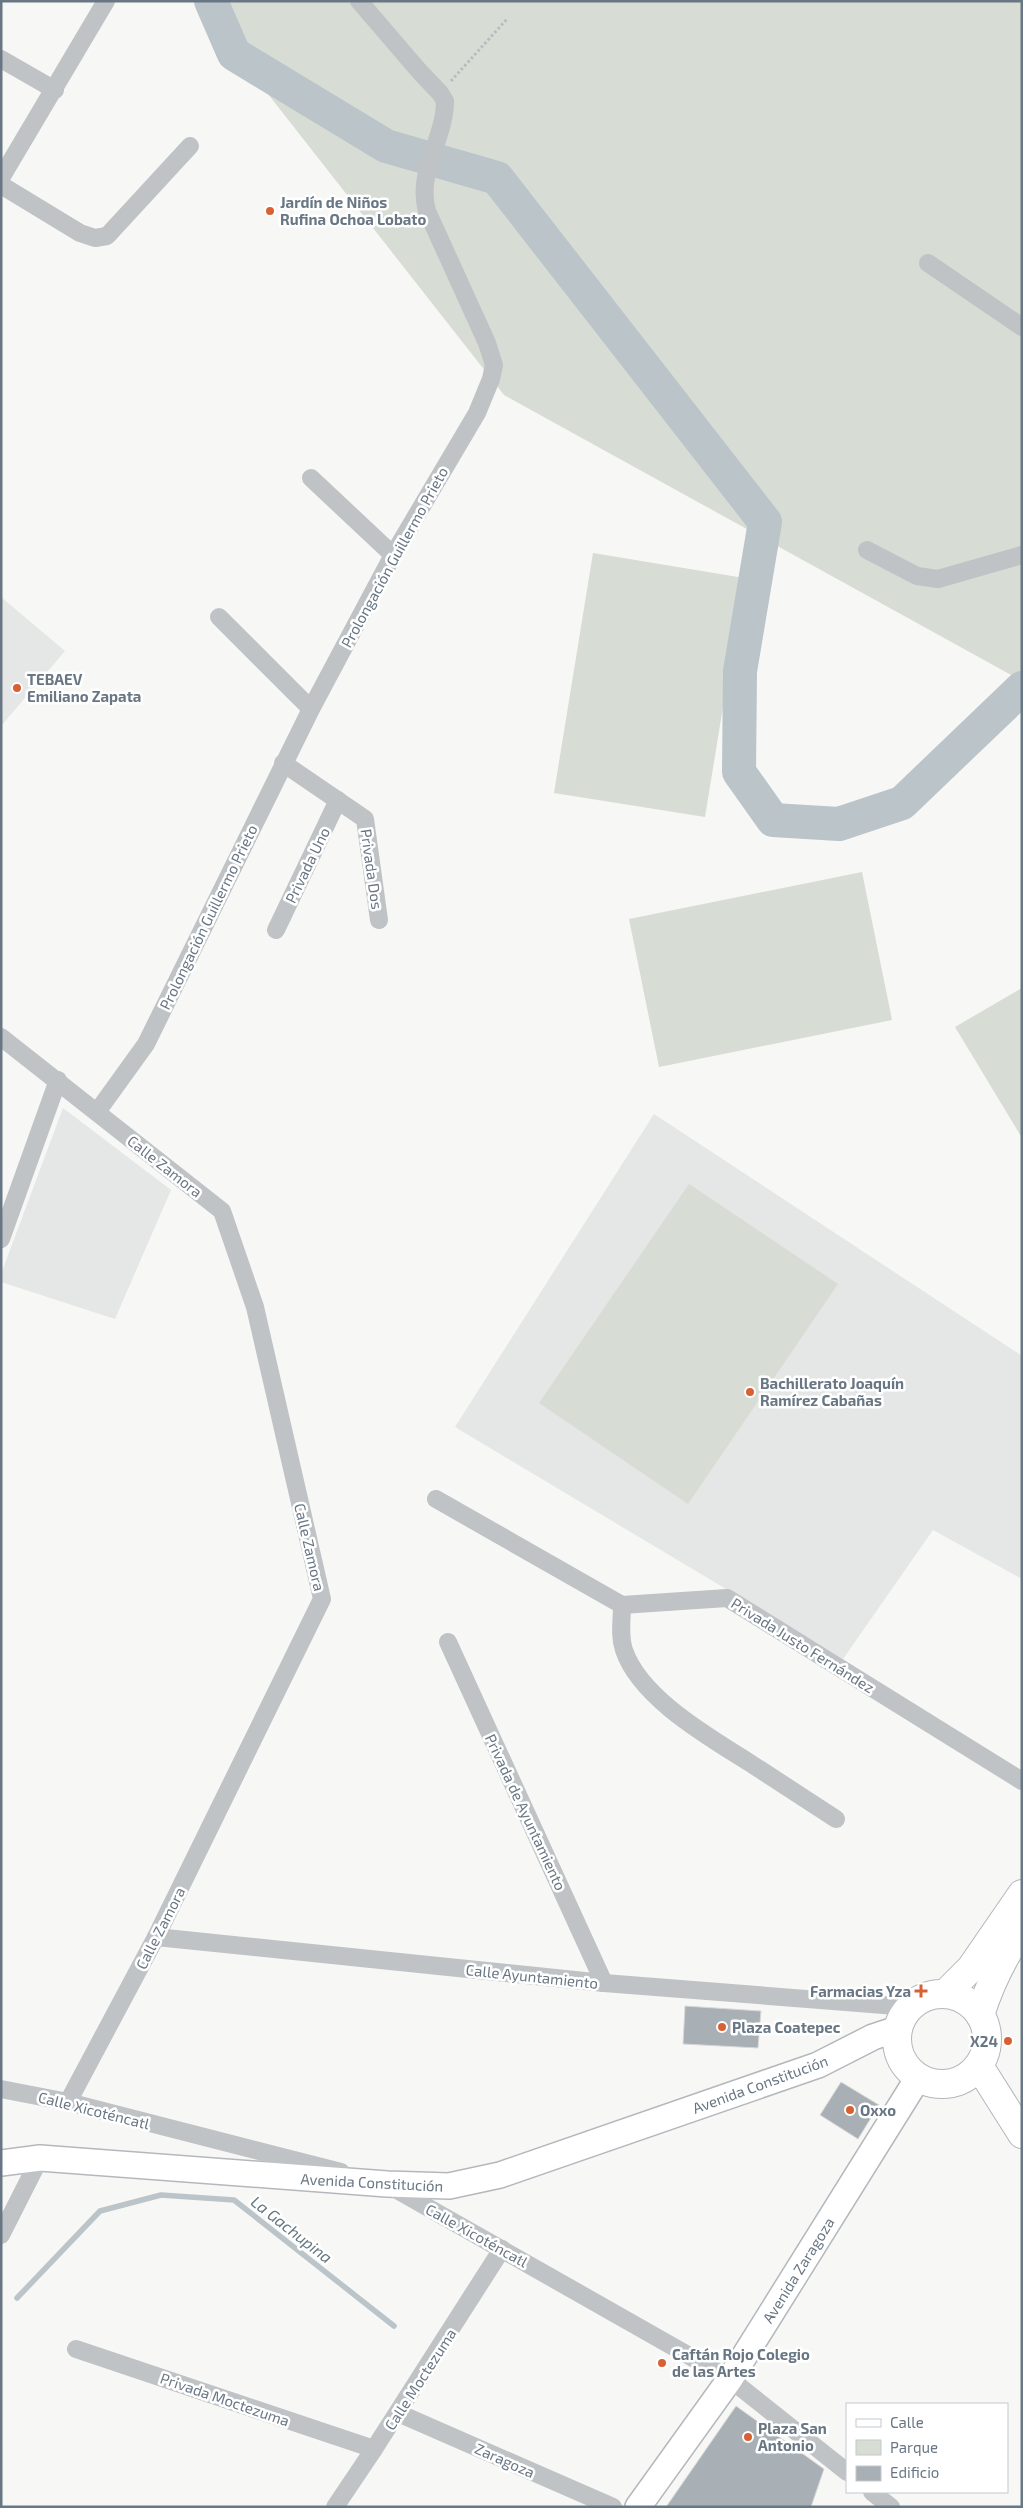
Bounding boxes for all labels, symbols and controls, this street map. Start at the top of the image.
place label: Jardín de Niños Rufina Ochoa Lobato [280,193,427,228]
marker: Jardín de Niños Rufina Ochoa Lobato [264,205,276,217]
street label: Prolongación Guillermo Prieto [337,464,451,650]
place label: TEBAEV Emiliano Zapata [27,670,141,705]
marker: TEBAEV Emiliano Zapata [11,682,23,694]
street label: Prolongación Guillermo Prieto [155,822,261,1012]
street label: Privada Uno [281,824,333,906]
street label: Privada Dos [357,828,387,910]
street label: Calle Zamora [124,1131,206,1201]
place label: Bachillerato Joaquín Ramírez Cabañas [760,1374,904,1409]
marker: Bachillerato Joaquín Ramírez Cabañas [744,1386,756,1398]
street label: Calle Zamora [291,1501,329,1593]
street label: Privada Justo Fernández [728,1594,878,1696]
street label: Privada de Ayuntamiento [482,1731,570,1893]
street label: Calle Zamora [132,1884,188,1972]
street label: Calle Ayuntamiento [465,1960,599,1992]
place label: Farmacias Yza [810,1982,911,2000]
marker: Farmacias Yza [915,1985,927,1997]
place label: Plaza Coatepec [732,2018,841,2036]
marker: Plaza Coatepec [716,2021,728,2033]
place label: X24 [970,2032,998,2050]
marker: X24 [1002,2035,1014,2047]
street label: Avenida Constitución [690,2051,830,2117]
street label: Calle Xicoténcatl [37,2087,152,2133]
place label: Oxxo [860,2101,896,2119]
marker: Oxxo [844,2104,856,2116]
street label: Avenida Constitución [300,2169,444,2195]
water label: La Gachupina [248,2191,336,2267]
street label: Calle Xicoténcatl [423,2200,532,2271]
street label: Avenida Zaragoza [758,2214,838,2326]
street label: Calle Moctezuma [380,2325,460,2433]
place label: Caftán Rojo Colegio de las Artes [672,2345,810,2380]
marker: Caftán Rojo Colegio de las Artes [656,2357,668,2369]
street label: Privada Moctezuma [158,2368,292,2430]
legend [846,2403,1008,2493]
text: Calle [890,2413,924,2431]
place label: Plaza San Antonio [758,2419,827,2454]
marker: Plaza San Antonio [742,2431,754,2443]
text: Parque [890,2438,938,2456]
street label: Zaragoza [472,2439,538,2481]
text: Edificio [890,2463,939,2481]

